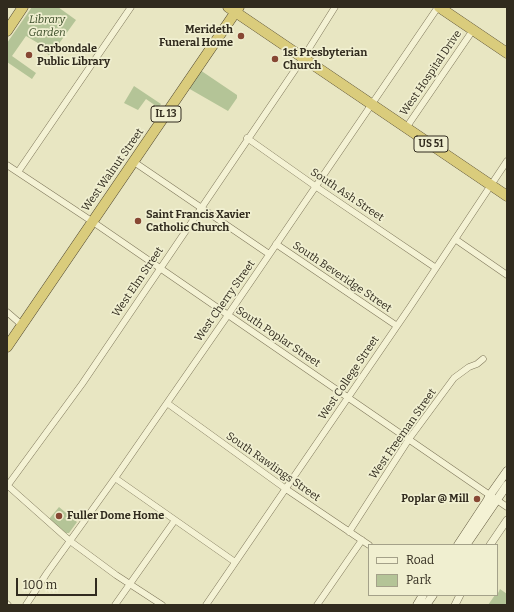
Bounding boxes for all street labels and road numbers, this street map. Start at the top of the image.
street label: West Hospital Drive [397,28,465,118]
road number: IL 13 [151,106,181,122]
street label: West Walnut Street [79,126,147,214]
road number: US 51 [414,136,448,152]
street label: South Ash Street [308,166,386,224]
street label: South Beveridge Street [290,239,394,315]
street label: West Elm Street [110,244,166,320]
street label: West Cherry Street [192,258,258,344]
street label: South Poplar Street [233,304,323,370]
street label: West College Street [316,333,382,423]
street label: West Freeman Street [367,386,439,482]
street label: South Rawlings Street [223,429,323,505]

